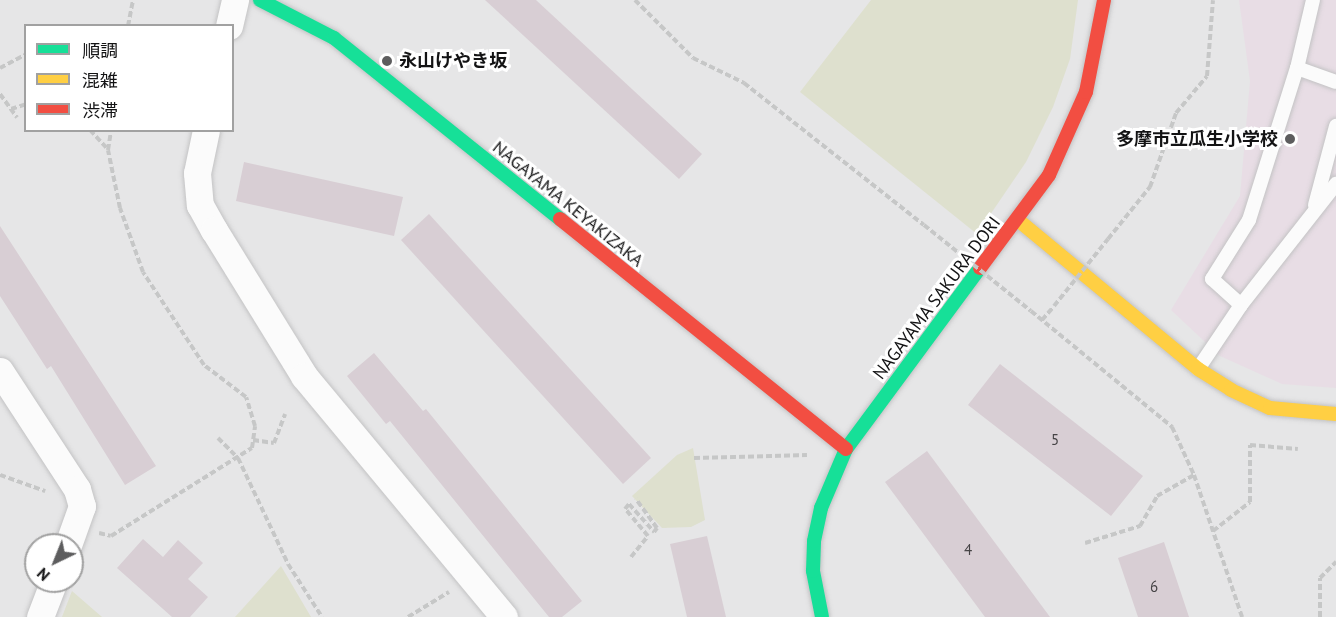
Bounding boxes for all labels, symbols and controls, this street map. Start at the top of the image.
legend [24,24,234,132]
text: 順調 [82,39,118,62]
place label: 永山けやき坂 [399,50,507,72]
marker: 永山けやき坂 [380,54,394,68]
text: 混雑 [82,69,118,92]
text: 渋滞 [82,99,118,122]
place label: 多摩市立瓜生小学校 [1116,128,1278,150]
marker: 多摩市立瓜生小学校 [1283,132,1297,146]
street label: NAGAYAMA KEYAKIZAKA [488,136,648,272]
street label: NAGAYAMA SAKURA DORI [868,212,1006,384]
house number: 5 [1051,431,1059,449]
north arrow [24,533,84,593]
house number: 4 [964,541,972,559]
text: N [32,564,54,586]
house number: 6 [1150,578,1158,596]

